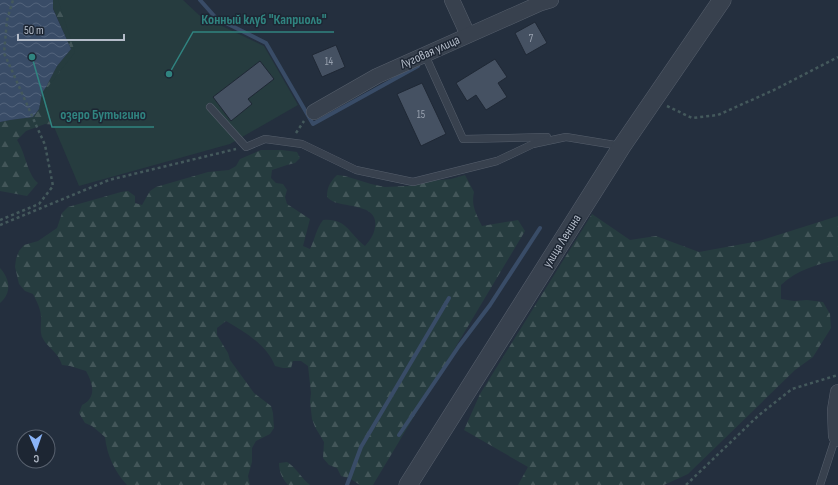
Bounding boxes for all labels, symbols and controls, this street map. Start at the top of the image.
callout: Конный клуб "Каприоль" [193,6,334,32]
text: Конный клуб "Каприоль" [201,11,327,28]
scale bar [18,16,124,42]
text: 50 m [24,23,44,38]
street label: Луговая улица [397,32,462,73]
house number: 7 [529,32,534,45]
house number: 14 [325,55,334,68]
callout: озеро Бутыгино [52,101,154,127]
text: озеро Бутыгино [60,106,146,123]
house number: 15 [417,108,425,121]
street label: улица Ленина [539,211,585,271]
north arrow [16,429,56,469]
text: С [33,452,39,465]

